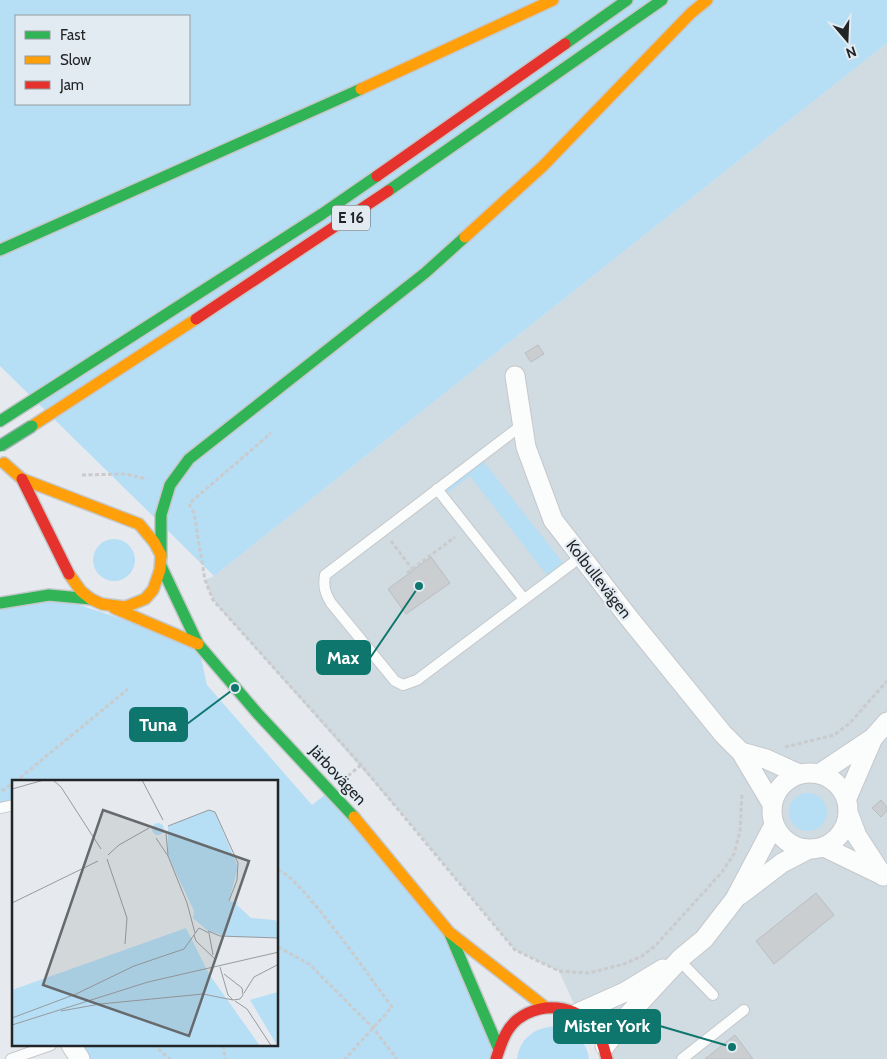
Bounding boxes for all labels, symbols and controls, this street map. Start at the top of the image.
legend [15,15,190,105]
north arrow [822,15,872,65]
text: Fast [60,26,85,44]
text: N [844,42,859,62]
text: Slow [60,51,91,69]
text: Jam [59,76,84,94]
road number: E 16 [332,206,370,230]
street label: Kolbullevägen [562,536,636,622]
callout: Max [317,641,370,674]
text: Max [327,647,359,669]
callout: Tuna [130,708,187,741]
text: Tuna [139,714,177,736]
street label: Järbovägen [305,740,370,809]
inset map [12,780,279,1046]
callout: Mister York [554,1010,660,1043]
text: Mister York [564,1015,651,1037]

